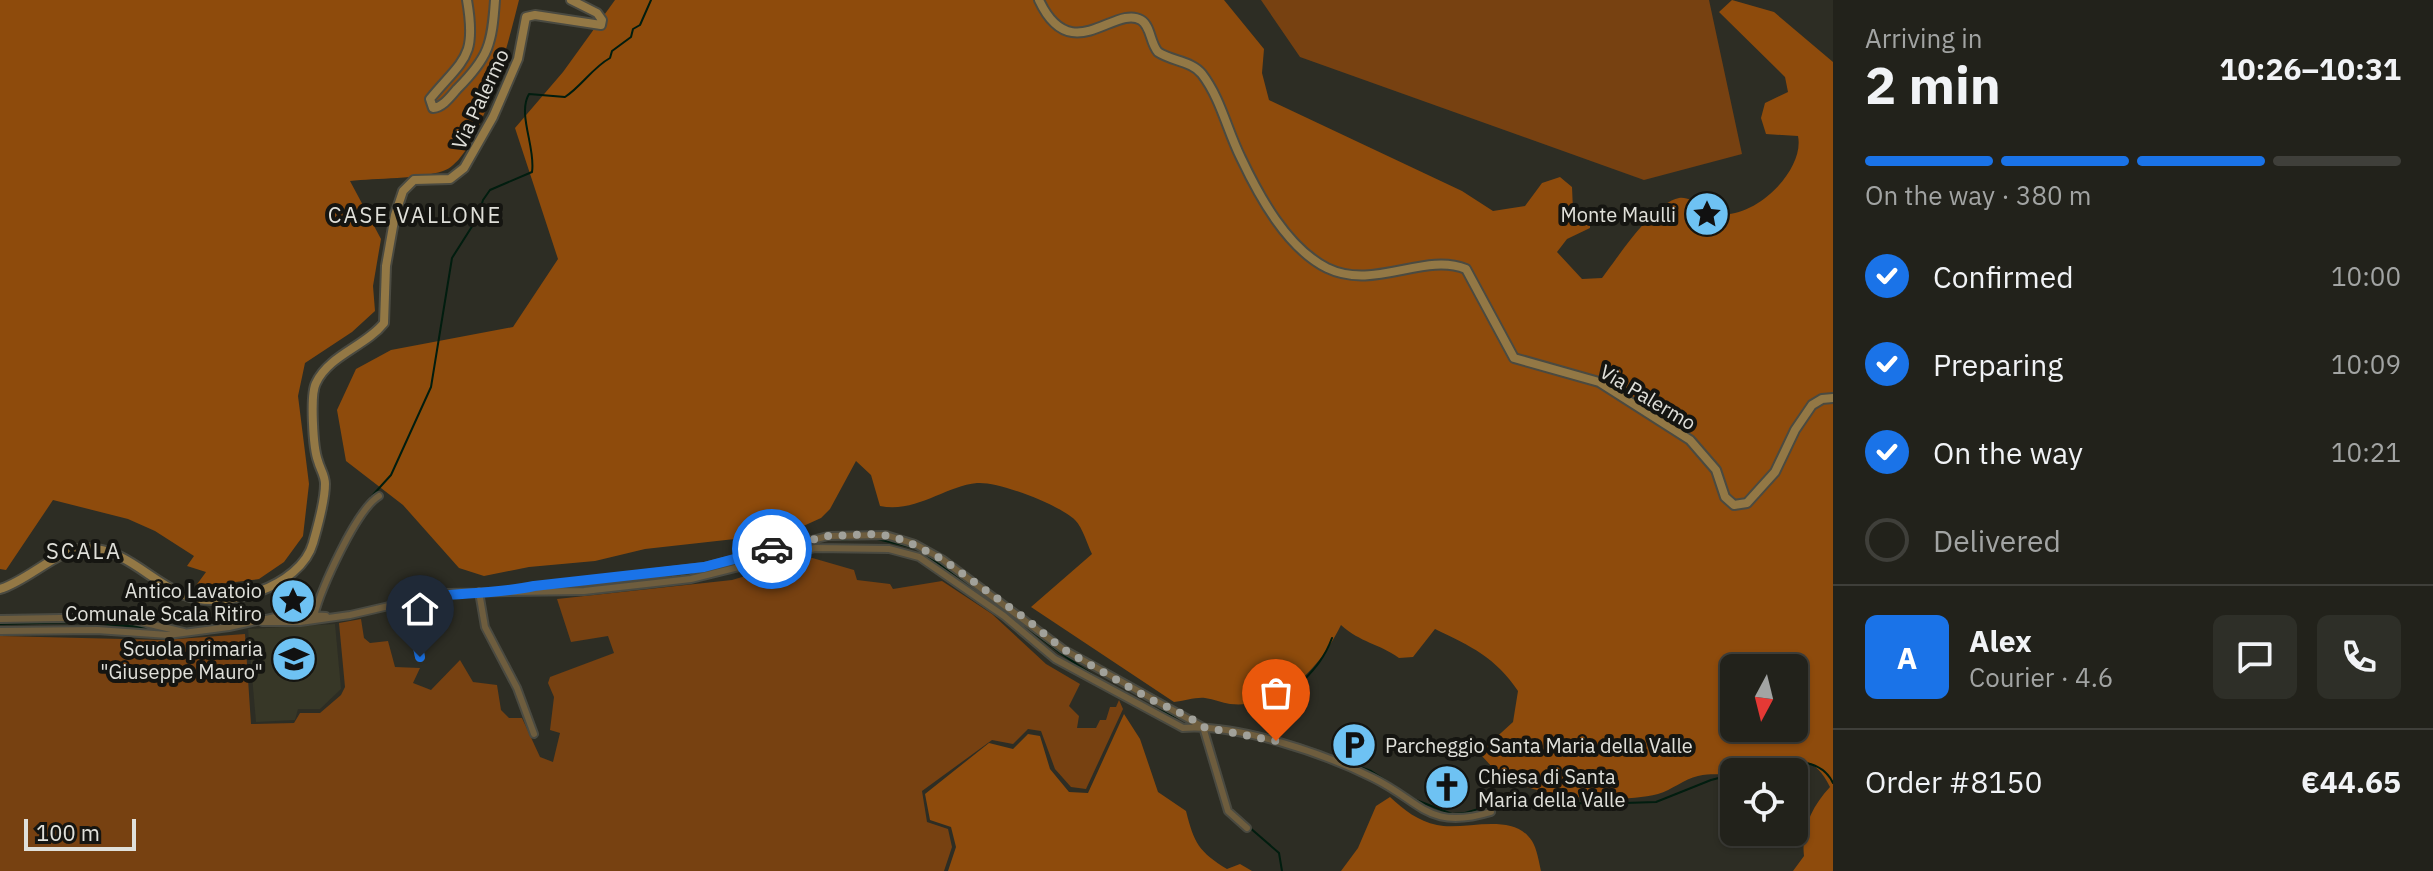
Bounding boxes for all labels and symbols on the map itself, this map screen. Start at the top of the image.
street label: Via Palermo [445,45,515,153]
place icon: Monte Maulli [1683,190,1731,238]
district label: CASE VALLONE [328,200,502,229]
place label: Monte Maulli [1561,201,1676,228]
street label: Via Palermo [1595,358,1701,436]
courier [732,509,812,589]
district label: SCALA [46,536,122,565]
pin [386,575,454,657]
place label: Antico Lavatoio Comunale Scala Ritiro [65,577,262,627]
place icon: Antico Lavatoio Comunale Scala Ritiro [269,577,317,625]
place label: Scuola primaria "Giuseppe Mauro" [100,635,263,685]
school or university icon: Scuola primaria "Giuseppe Mauro" [270,635,318,683]
north arrow [1720,654,1808,742]
pin [1242,659,1310,741]
parking icon: Parcheggio Santa Maria della Valle [1330,721,1378,769]
place label: Parcheggio Santa Maria della Valle [1385,732,1693,759]
church icon: Chiesa di Santa Maria della Valle [1423,763,1471,811]
place label: Chiesa di Santa Maria della Valle [1478,763,1625,813]
scale bar [24,815,136,851]

